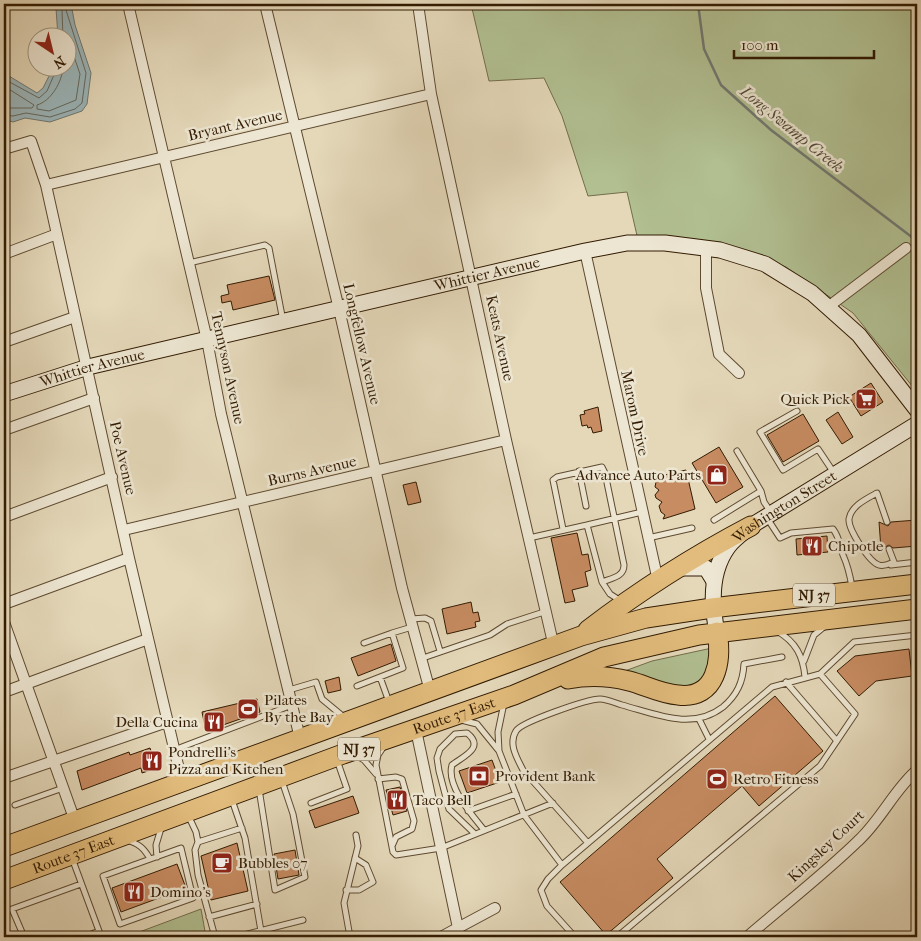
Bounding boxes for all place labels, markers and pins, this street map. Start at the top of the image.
supermarket icon: Quick Pick [854,387,878,411]
place label: Quick Pick [780,390,850,408]
shop icon: Advance Auto Parts [705,463,729,487]
place label: Advance Auto Parts [575,466,701,484]
restaurant icon: Chipotle [800,534,824,558]
place label: Chipotle [828,537,884,555]
place label: Pilates By the Bay [264,691,335,726]
sports icon: Pilates By the Bay [236,697,260,721]
restaurant icon: Della Cucina [202,710,226,734]
place label: Della Cucina [116,713,199,731]
place label: Pondrelli's Pizza and Kitchen [168,743,284,778]
restaurant icon: Pondrelli's Pizza and Kitchen [140,749,164,773]
bank icon: Provident Bank [467,764,491,788]
place label: Provident Bank [495,767,596,785]
sports icon: Retro Fitness [705,767,729,791]
place label: Retro Fitness [733,770,819,788]
restaurant icon: Taco Bell [385,788,409,812]
place label: Taco Bell [413,791,472,809]
cafe icon: Bubbles 07 [210,851,234,875]
place label: Bubbles 07 [238,854,307,872]
restaurant icon: Domino's [122,880,146,904]
place label: Domino's [150,883,211,901]

